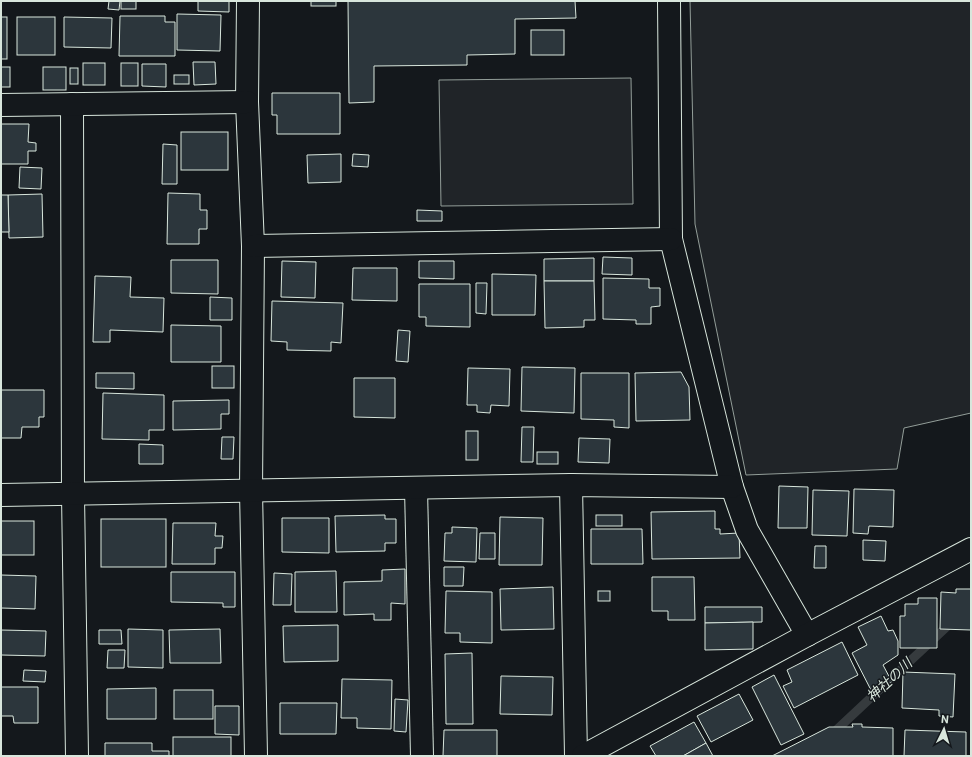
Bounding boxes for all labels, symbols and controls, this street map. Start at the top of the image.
water label: 神社の川 [863,654,916,705]
north arrow [924,709,964,749]
text: N [940,713,949,726]

